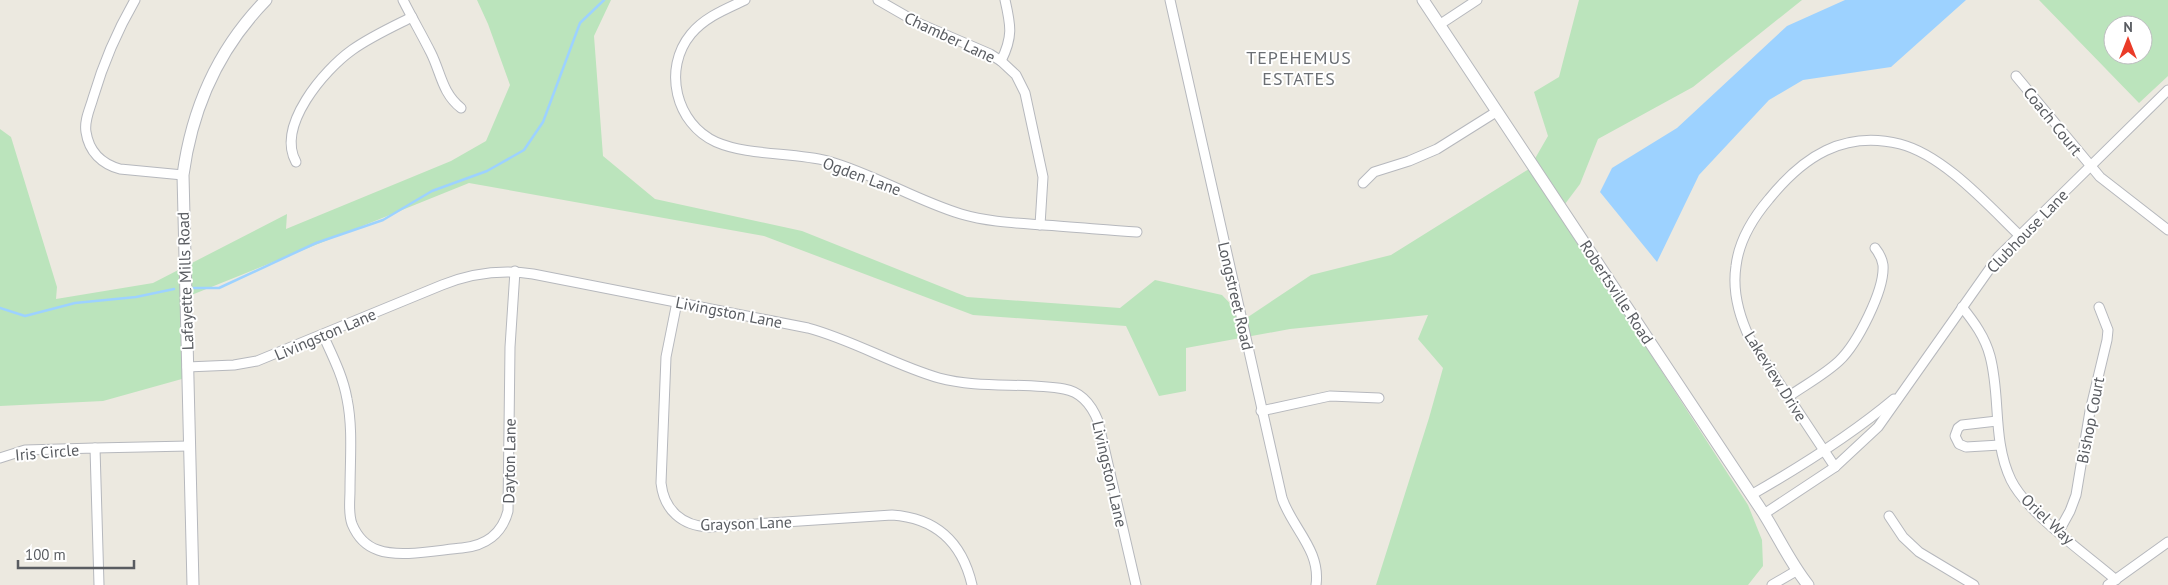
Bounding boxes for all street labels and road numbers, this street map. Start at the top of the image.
street label: Chamber Lane [901,7,999,67]
street label: Coach Court [2019,83,2087,160]
street label: Ogden Lane [820,153,904,199]
street label: Clubhouse Lane [1982,185,2072,277]
street label: Lafayette Mills Road [173,211,197,351]
street label: Robertsville Road [1576,236,1658,348]
street label: Longstreet Road [1214,240,1258,352]
street label: Livingston Lane [674,292,784,332]
street label: Livingston Lane [271,304,379,364]
street label: Lakeview Drive [1740,327,1812,425]
street label: Bishop Court [2072,374,2108,465]
street label: Dayton Lane [498,418,520,504]
street label: Livingston Lane [1088,419,1132,529]
street label: Iris Circle [14,439,80,465]
street label: Oriel Way [2017,489,2079,549]
street label: Grayson Lane [700,511,792,535]

